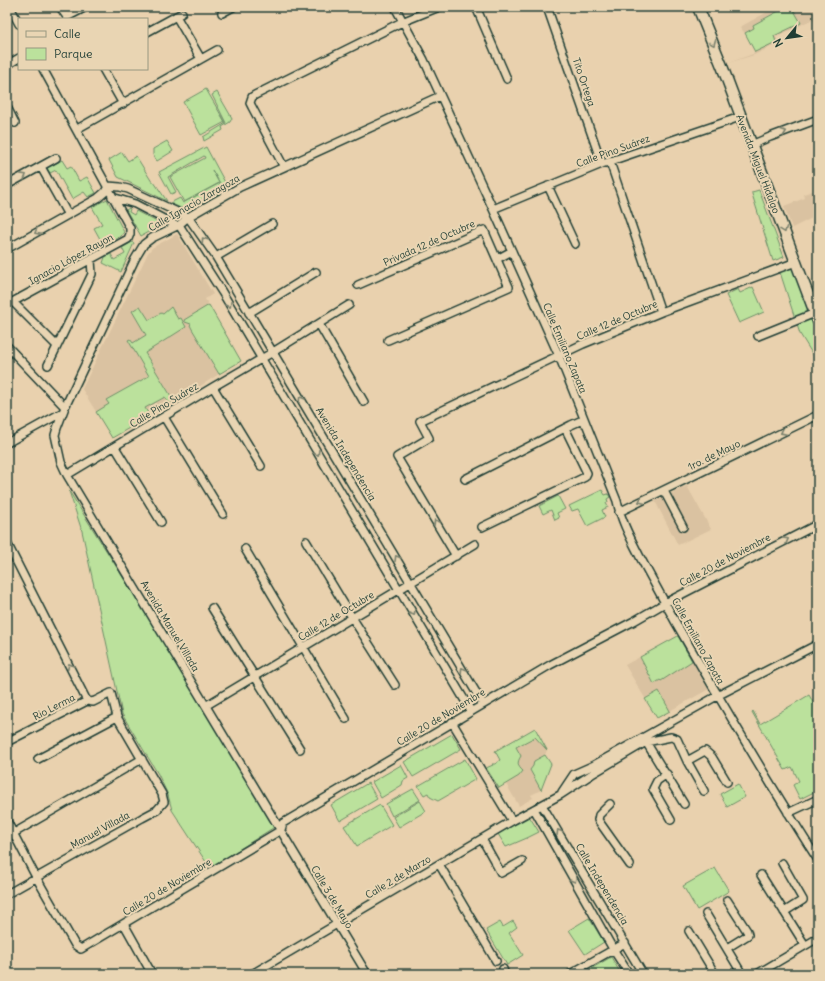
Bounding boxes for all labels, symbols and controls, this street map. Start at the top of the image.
legend [18,18,148,70]
north arrow [767,18,807,58]
text: Calle [54,26,81,41]
text: N [770,36,786,50]
one-way arrow [708,40,716,47]
text: Parque [54,46,93,61]
street label: Tito Ortega [570,56,598,108]
street label: Avenida Miguel Hidalgo [733,113,783,216]
one-way arrow [781,128,788,136]
street label: Calle Pino Suárez [574,132,652,170]
street label: Calle Ignacio Zaragoza [146,171,242,234]
one-way arrow [20,173,27,180]
street label: Privada 12 de Octubre [381,217,477,269]
one-way arrow [779,226,787,233]
one-way arrow [34,227,42,235]
street label: Ignacio López Rayon [26,230,116,288]
one-way arrow [202,238,209,245]
street label: Calle 12 de Octubre [575,297,659,343]
one-way arrow [225,301,232,308]
street label: Calle Emiliano Zapata [540,301,590,395]
street label: Calle Pino Suárez [127,379,201,431]
one-way arrow [298,396,305,403]
street label: Avenida Independencia [313,405,379,503]
one-way arrow [780,427,787,435]
street label: 1ro. de Mayo [686,437,743,473]
one-way arrow [313,449,320,456]
one-way arrow [638,496,646,504]
one-way arrow [434,519,441,526]
street label: Calle 20 de Noviembre [677,531,773,589]
one-way arrow [782,537,789,545]
one-way arrow [394,555,401,562]
street label: Avenida Manuel Villada [138,578,203,674]
street label: Calle 12 de Octubre [296,588,376,644]
street label: Calle Emiliano Zapata [669,595,727,687]
one-way arrow [408,609,415,616]
one-way arrow [67,663,75,670]
one-way arrow [461,667,468,674]
street label: Calle 20 de Noviembre [394,685,488,749]
street label: Rio Lerma [31,691,78,723]
street label: Manuel Villada [68,808,132,852]
one-way arrow [556,829,563,836]
street label: Calle Independencia [573,841,632,927]
street label: Calle 2 de Marzo [363,852,433,902]
street label: Calle 20 de Noviembre [120,855,214,919]
street label: Calle 3 de Mayo [308,863,356,931]
one-way arrow [569,876,576,883]

